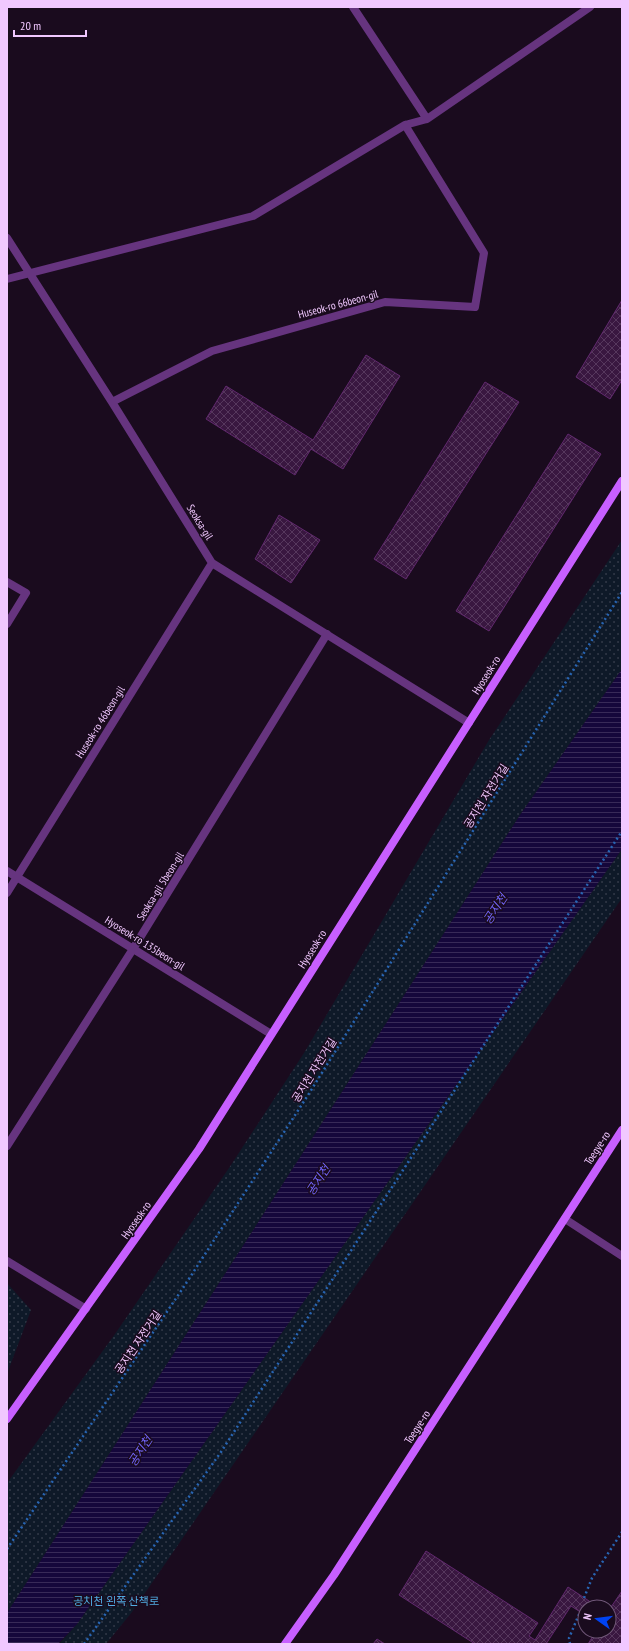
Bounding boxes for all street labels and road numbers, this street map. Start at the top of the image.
street label: Huseok-ro 66beon-gil [296,286,380,321]
street label: Seoksa-gil [184,502,217,543]
street label: Hyoseok-ro [469,653,503,697]
street label: Huseok-ro 46beon-gil [72,683,128,761]
street label: 공지천 자전거길 [461,761,511,831]
street label: Seoksa-gil 5beon-gil [133,849,187,923]
street label: Hyoseok-ro 135beon-gil [103,913,188,973]
street label: Hyoseok-ro [295,927,329,971]
street label: 공지천 자전거길 [289,1035,339,1105]
street label: Toegye-ro [581,1128,613,1167]
street label: Hyoseok-ro [118,1198,154,1241]
street label: 공지천 자전거길 [112,1308,164,1376]
street label: Toegye-ro [401,1407,433,1446]

